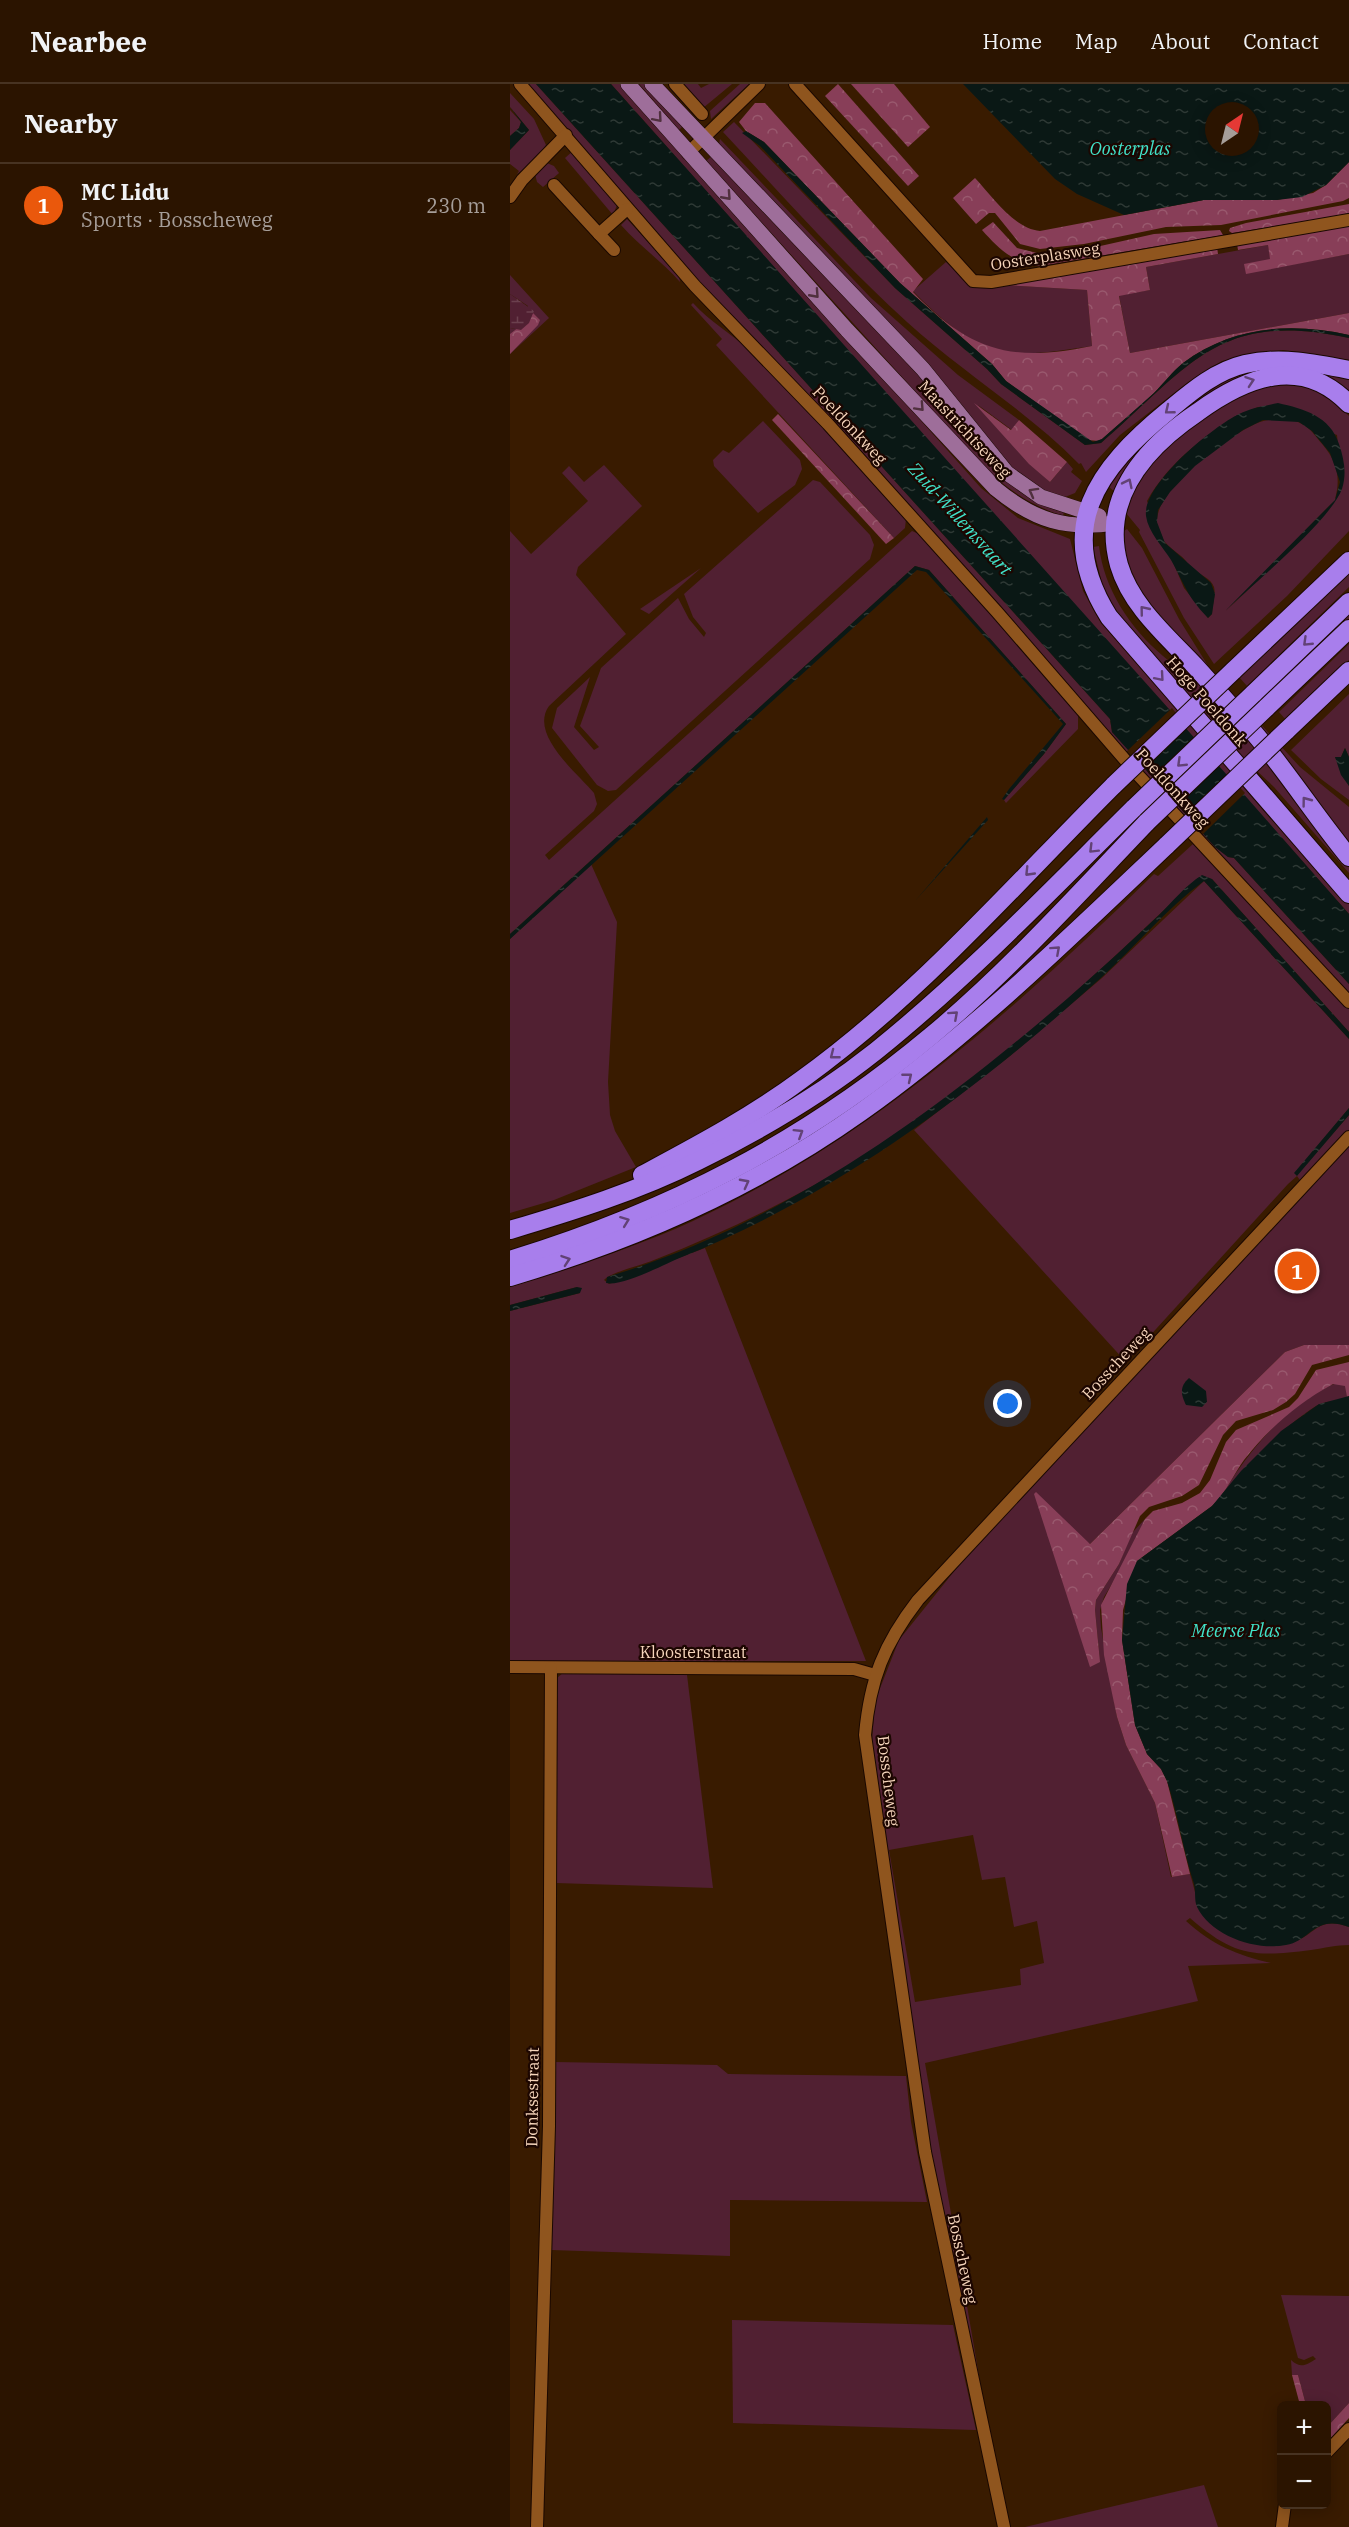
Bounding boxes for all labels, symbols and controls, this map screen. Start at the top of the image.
text: Nearbee [30,23,147,60]
text: Home [982,27,1042,55]
text: Map [1075,27,1118,55]
text: About [1151,27,1210,55]
text: Contact [1243,27,1319,55]
north arrow [1205,102,1259,156]
text: Nearby [24,106,118,140]
one-way arrow [651,111,662,122]
water label: Oosterplas [1090,137,1171,160]
text: MC Lidu [81,177,170,206]
one-way arrow [720,189,731,200]
text: 1 [38,192,50,219]
text: 230 m [426,192,486,219]
text: Sports · Bosscheweg [81,206,273,233]
street label: Oosterplasweg [989,237,1101,274]
one-way arrow [808,287,819,297]
street label: Maastrichtseweg [914,376,1016,482]
one-way arrow [1244,376,1255,389]
street label: Poeldonkweg [809,382,892,469]
one-way arrow [913,400,924,411]
one-way arrow [1165,403,1176,414]
water label: Zuid-Willemsvaart [903,456,1018,581]
one-way arrow [1120,478,1132,489]
one-way arrow [1029,488,1039,500]
one-way arrow [1141,606,1152,617]
one-way arrow [1303,635,1313,646]
street label: Hoge Poeldonk [1162,652,1252,751]
one-way arrow [1152,670,1163,681]
street label: Poeldonkweg [1132,744,1214,832]
one-way arrow [1177,756,1188,767]
one-way arrow [1302,797,1313,808]
one-way arrow [1089,841,1100,852]
one-way arrow [1025,865,1036,875]
one-way arrow [1049,946,1060,957]
one-way arrow [947,1011,958,1022]
one-way arrow [830,1048,841,1059]
one-way arrow [901,1073,912,1084]
one-way arrow [793,1128,803,1140]
one-way arrow [739,1179,749,1190]
one-way arrow [619,1216,630,1229]
pin: 1 [1278,1248,1316,1294]
one-way arrow [560,1254,571,1267]
street label: Bosscheweg [1077,1322,1155,1403]
your location [993,1389,1022,1418]
water label: Meerse Plas [1191,1619,1281,1642]
street label: Kloosterstraat [640,1642,747,1662]
street label: Bosscheweg [873,1734,905,1828]
street label: Donksestraat [521,2047,543,2147]
street label: Bosscheweg [944,2212,982,2306]
map controls [1277,2401,1331,2509]
button: + [1277,2401,1331,2455]
button: − [1277,2455,1331,2509]

